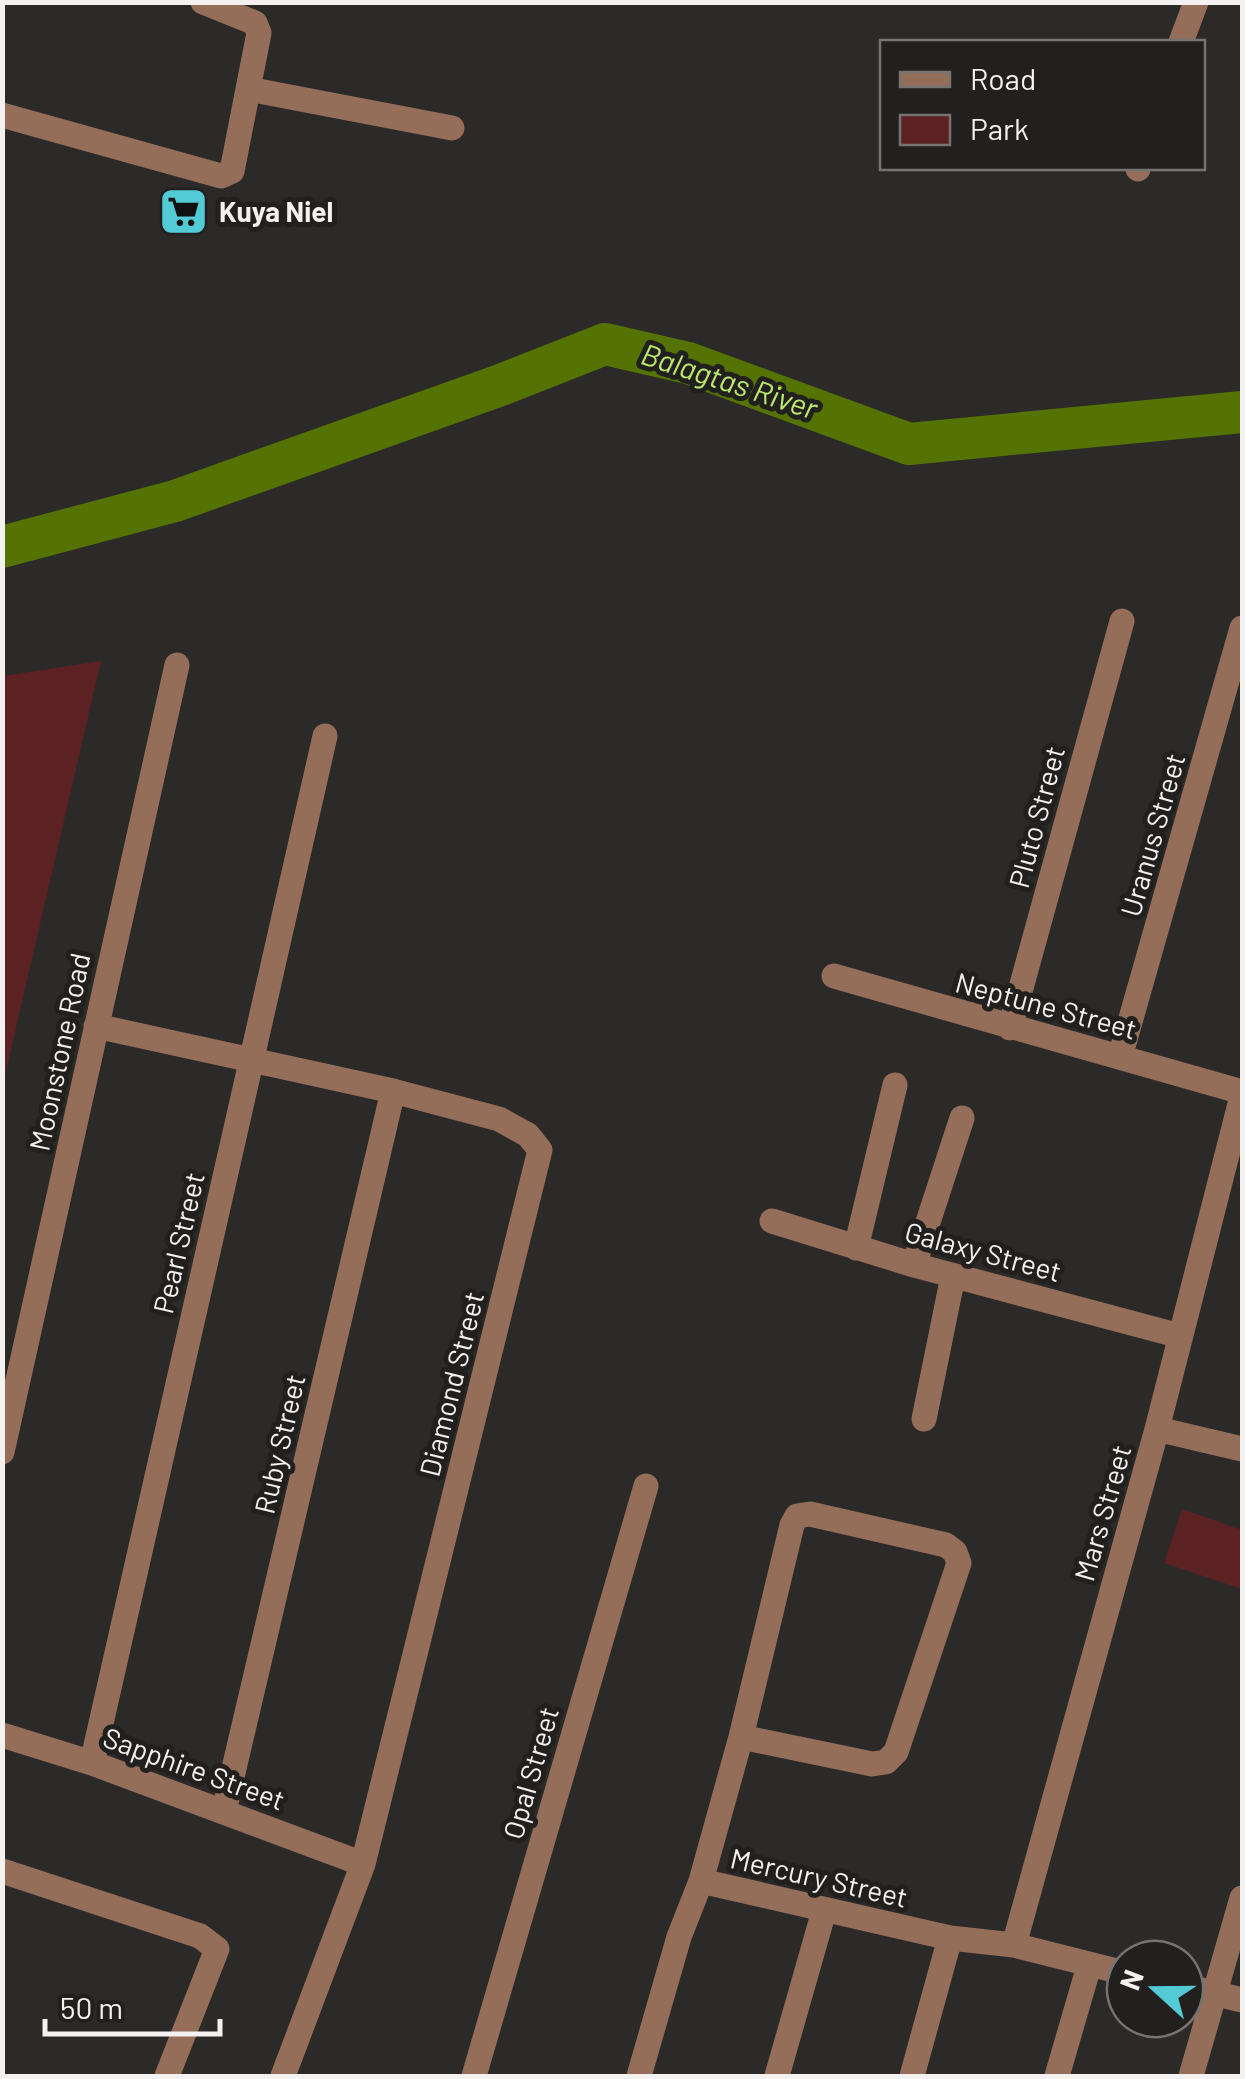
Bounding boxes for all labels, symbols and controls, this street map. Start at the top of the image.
legend [880,40,1205,170]
text: Road [970,60,1036,96]
text: Park [970,110,1029,146]
supermarket icon: Kuya Niel [158,186,210,238]
place label: Kuya Niel [219,194,333,228]
water label: Balagtas River [637,335,823,426]
street label: Pluto Street [1001,742,1071,891]
street label: Uranus Street [1113,749,1192,920]
street label: Moonstone Road [21,950,97,1154]
street label: Neptune Street [952,964,1141,1046]
street label: Pearl Street [145,1169,211,1317]
street label: Galaxy Street [901,1214,1065,1288]
street label: Diamond Street [412,1288,490,1480]
street label: Ruby Street [246,1371,312,1517]
street label: Mars Street [1066,1441,1138,1585]
street label: Opal Street [495,1703,565,1843]
street label: Sapphire Street [99,1719,290,1817]
street label: Mercury Street [727,1840,911,1914]
north arrow [1105,1939,1205,2039]
text: N [1112,1965,1150,1994]
scale bar [45,1974,220,2036]
text: 50 m [60,1989,123,2025]

